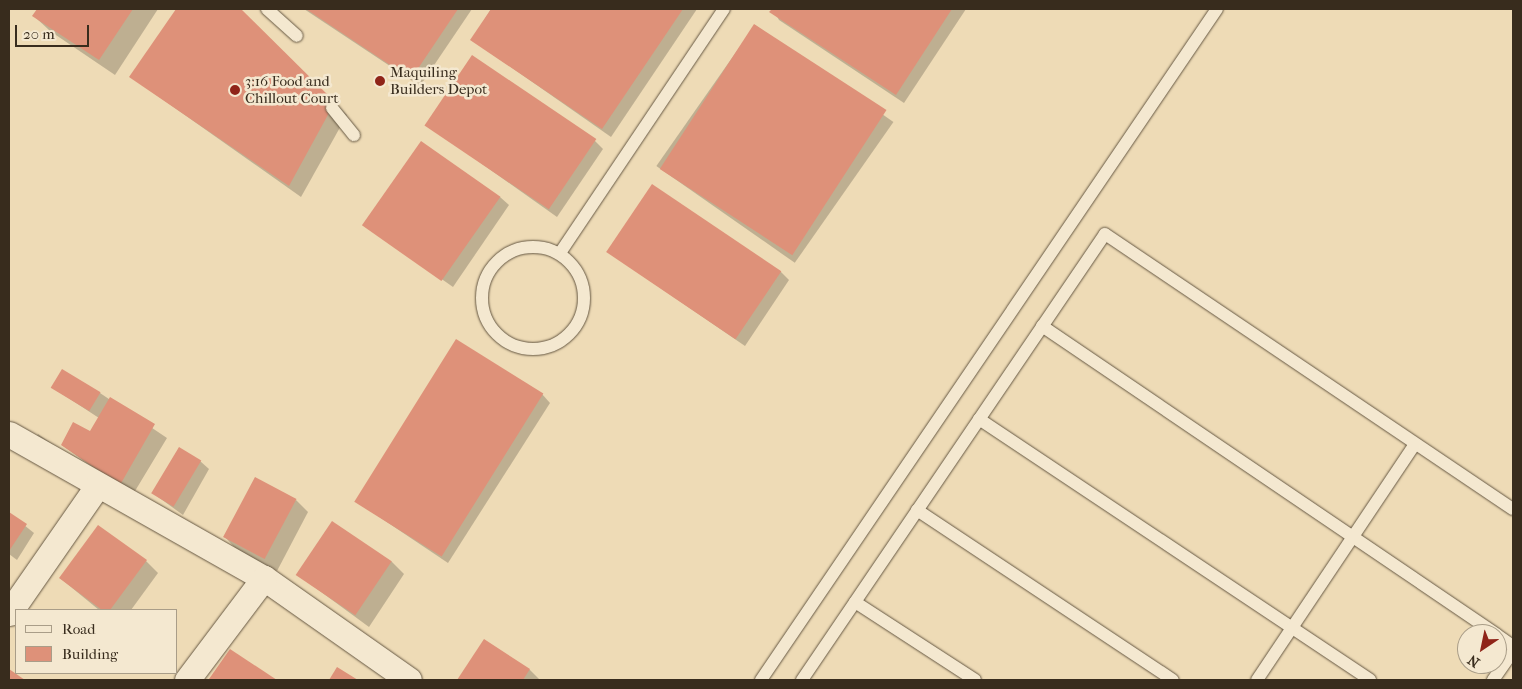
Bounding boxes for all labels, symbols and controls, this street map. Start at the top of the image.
scale bar [18,15,91,47]
text: 20 m [23,25,55,43]
place label: Maquiling Builders Depot [390,63,487,98]
place label: 3:16 Food and Chillout Court [245,72,338,107]
marker: Maquiling Builders Depot [374,75,386,87]
marker: 3:16 Food and Chillout Court [229,84,241,96]
legend [15,609,178,674]
text: Road [62,620,95,638]
north arrow [1457,624,1507,674]
text: Building [62,645,118,663]
text: N [1465,651,1483,671]

